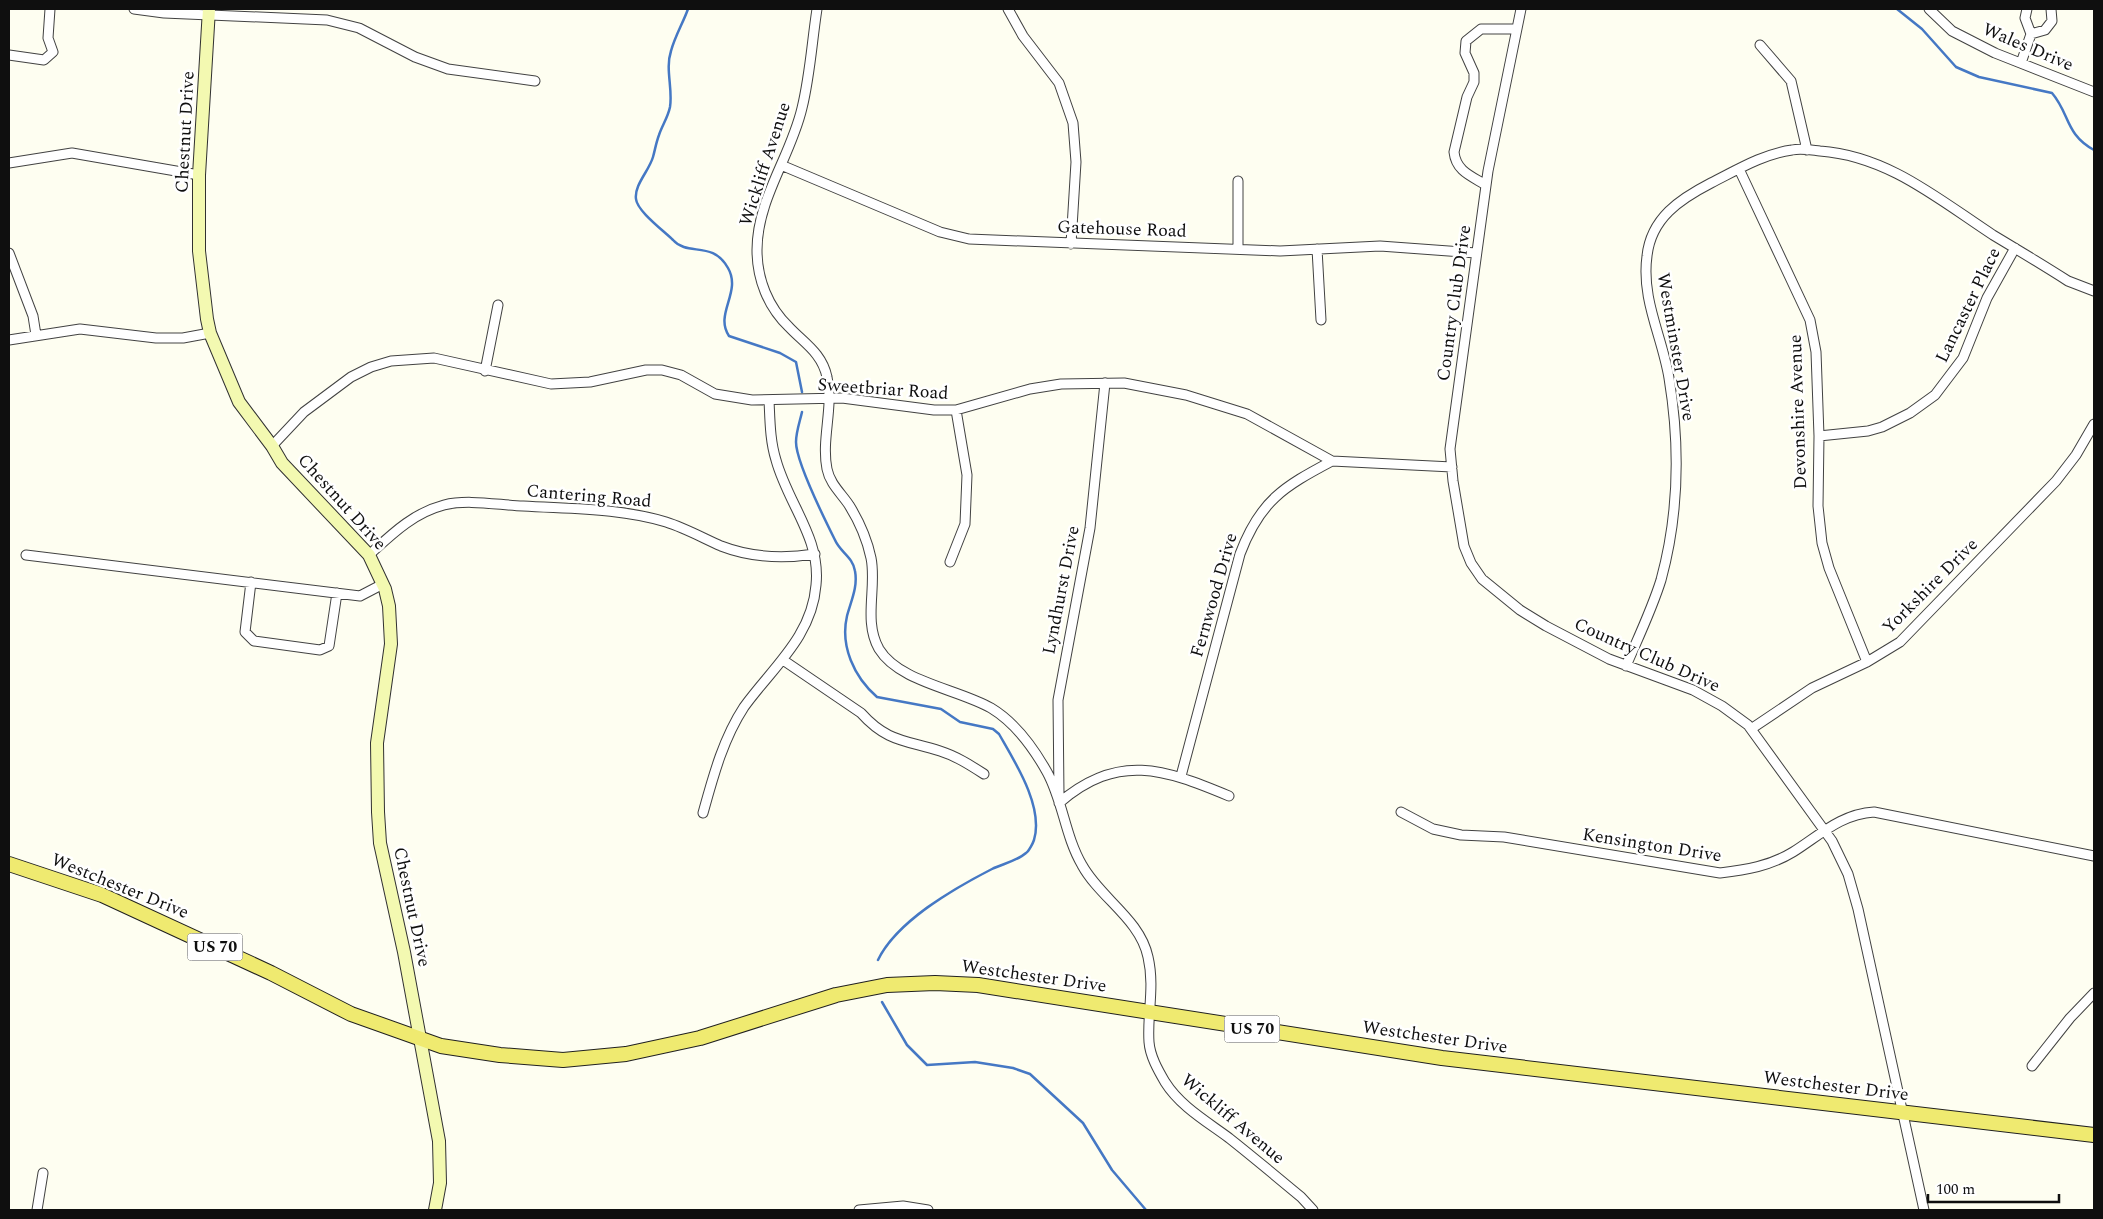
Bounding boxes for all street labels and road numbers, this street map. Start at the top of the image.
street label: Wales Drive [1978,16,2078,78]
street label: Chestnut Drive [168,70,202,194]
street label: Wickliff Avenue [732,99,798,229]
street label: Gatehouse Road [1057,213,1187,245]
street label: Country Club Drive [1430,223,1478,383]
street label: Lancaster Place [1928,243,2008,367]
street label: Westminster Drive [1650,271,1702,423]
street label: Devonshire Avenue [1782,334,1814,490]
street label: Sweetbriar Road [817,371,949,407]
street label: Chestnut Drive [291,448,393,556]
street label: Cantering Road [525,477,653,515]
street label: Lyndhurst Drive [1035,523,1087,657]
street label: Fernwood Drive [1183,530,1245,660]
street label: Yorkshire Drive [1876,532,1984,640]
street label: Country Club Drive [1570,611,1724,699]
street label: Kensington Drive [1580,821,1724,869]
street label: Chestnut Drive [386,845,438,969]
street label: Westchester Drive [47,846,193,926]
road number: US 70 [188,934,242,960]
street label: Westchester Drive [960,952,1108,1000]
street label: Westchester Drive [1361,1013,1509,1061]
road number: US 70 [1224,1016,1280,1042]
street label: Westchester Drive [1762,1064,1910,1108]
street label: Wickliff Avenue [1175,1067,1291,1171]

